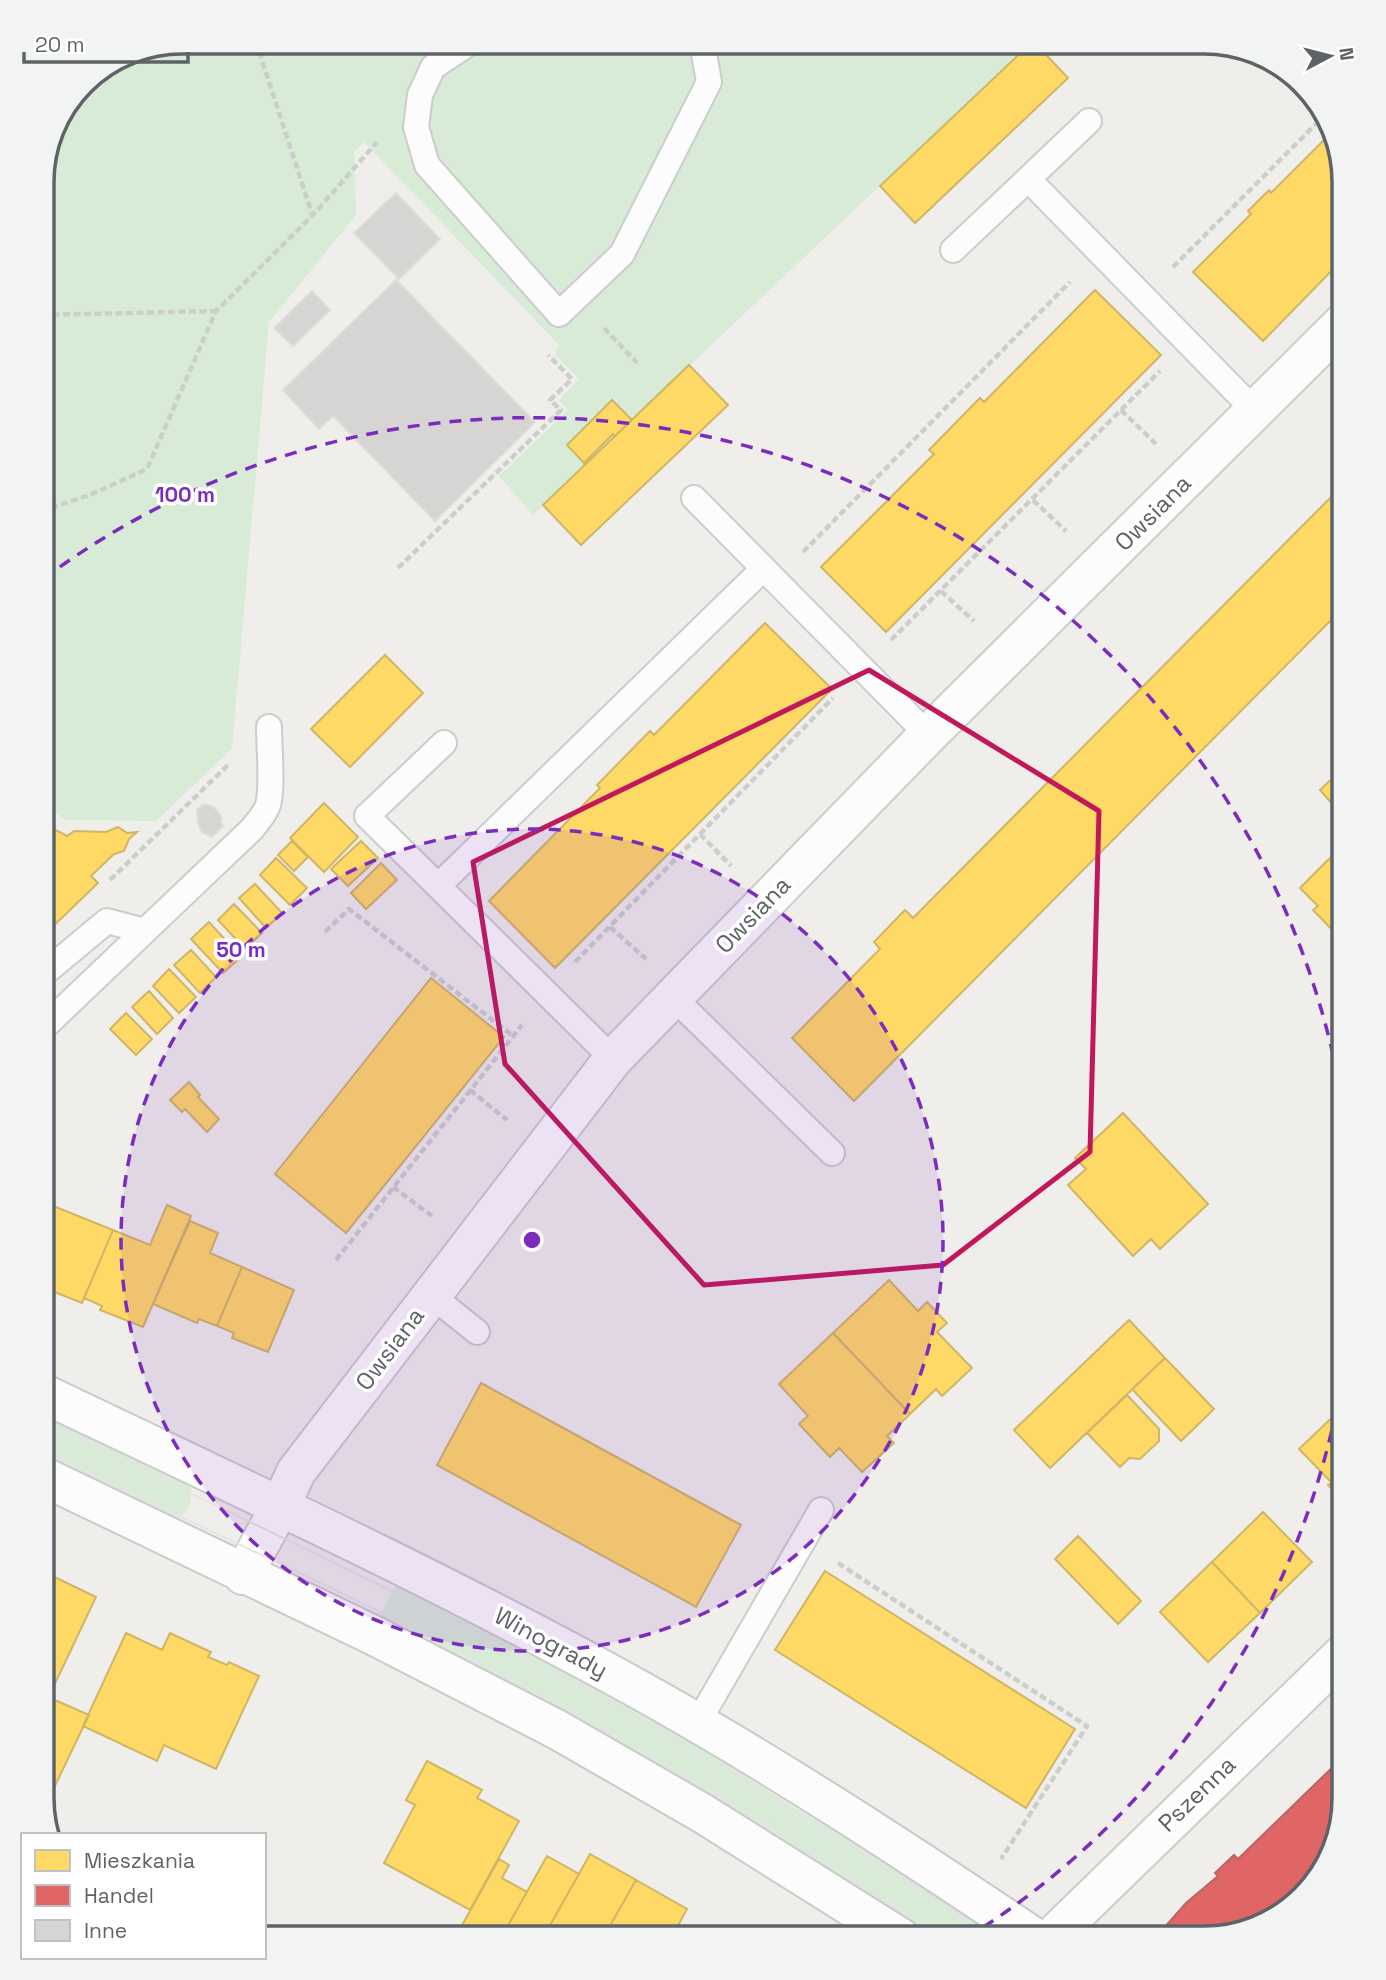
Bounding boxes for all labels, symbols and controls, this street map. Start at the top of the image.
scale bar [24,21,189,65]
north arrow [1295,21,1365,91]
text: 20 m [35,31,85,58]
text: N [1333,46,1360,62]
street label: Owsiana [1108,468,1198,558]
text: 100 m [155,481,215,508]
street label: Owsiana [708,869,797,960]
text: 50 m [216,936,266,963]
centre of rings [520,1228,544,1252]
street label: Owsiana [348,1301,431,1396]
street label: Winogrady [489,1600,613,1685]
street label: Pszenna [1151,1749,1242,1838]
legend [21,1833,266,1959]
text: Mieszkania [84,1847,195,1874]
text: Handel [84,1882,154,1909]
text: Inne [84,1917,127,1944]

